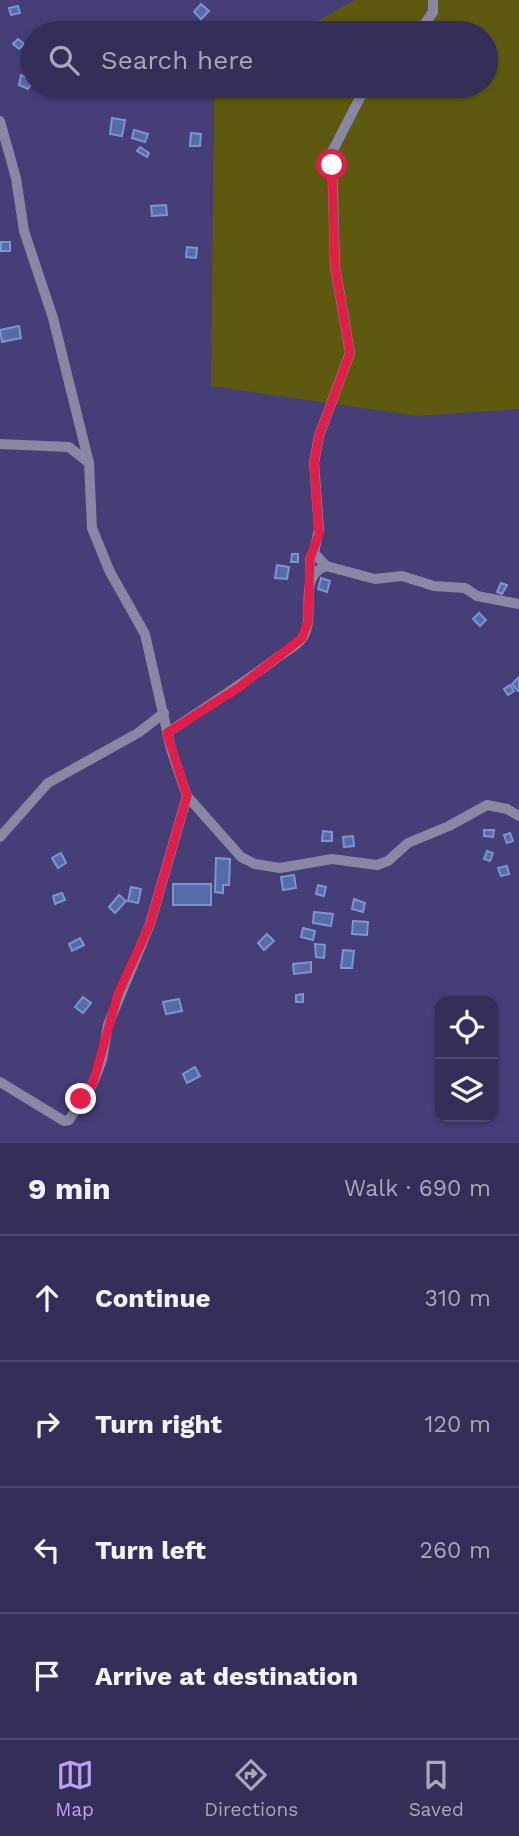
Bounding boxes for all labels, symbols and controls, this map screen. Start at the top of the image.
search box [21,21,498,98]
icon: search [45,41,83,79]
text: Search here [101,45,253,75]
route start [316,149,347,180]
map controls [435,996,498,1122]
button: locate [435,996,498,1059]
button: layers [435,1059,498,1122]
route end [65,1083,96,1114]
text: 9 min [28,1171,111,1206]
text: Walk · 690 m [344,1175,491,1202]
icon: ahead [28,1279,66,1317]
text: Continue [95,1283,211,1313]
text: 310 m [425,1285,491,1312]
icon: right [28,1405,66,1443]
text: Turn right [95,1409,222,1439]
text: 120 m [425,1411,491,1438]
icon: left [28,1531,66,1569]
text: Turn left [95,1535,206,1565]
text: 260 m [420,1537,491,1564]
icon: arrive [28,1657,66,1695]
text: Arrive at destination [95,1661,358,1691]
tab: Map [55,1756,94,1821]
tab: Directions [204,1756,298,1821]
tab: Saved [409,1756,464,1821]

